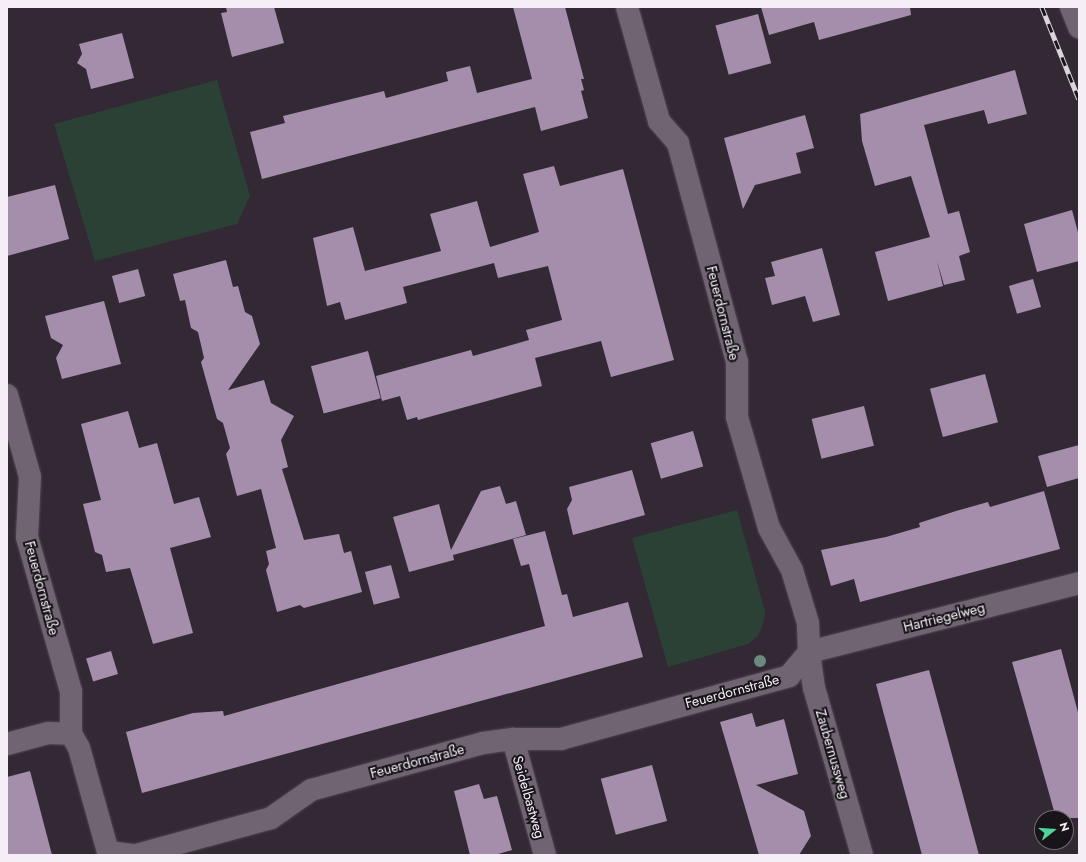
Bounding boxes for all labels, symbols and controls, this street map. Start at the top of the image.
street label: Feuerdornstraße [703,264,743,362]
street label: Feuerdornstraße [21,539,63,637]
street label: Hartriegelweg [901,599,987,635]
street label: Feuerdornstraße [683,670,781,712]
street label: Zaubernussweg [812,707,854,801]
street label: Feuerdornstraße [368,740,466,782]
street label: Seidelbastweg [509,754,549,840]
north arrow [1034,810,1074,850]
text: N [1056,820,1073,833]

